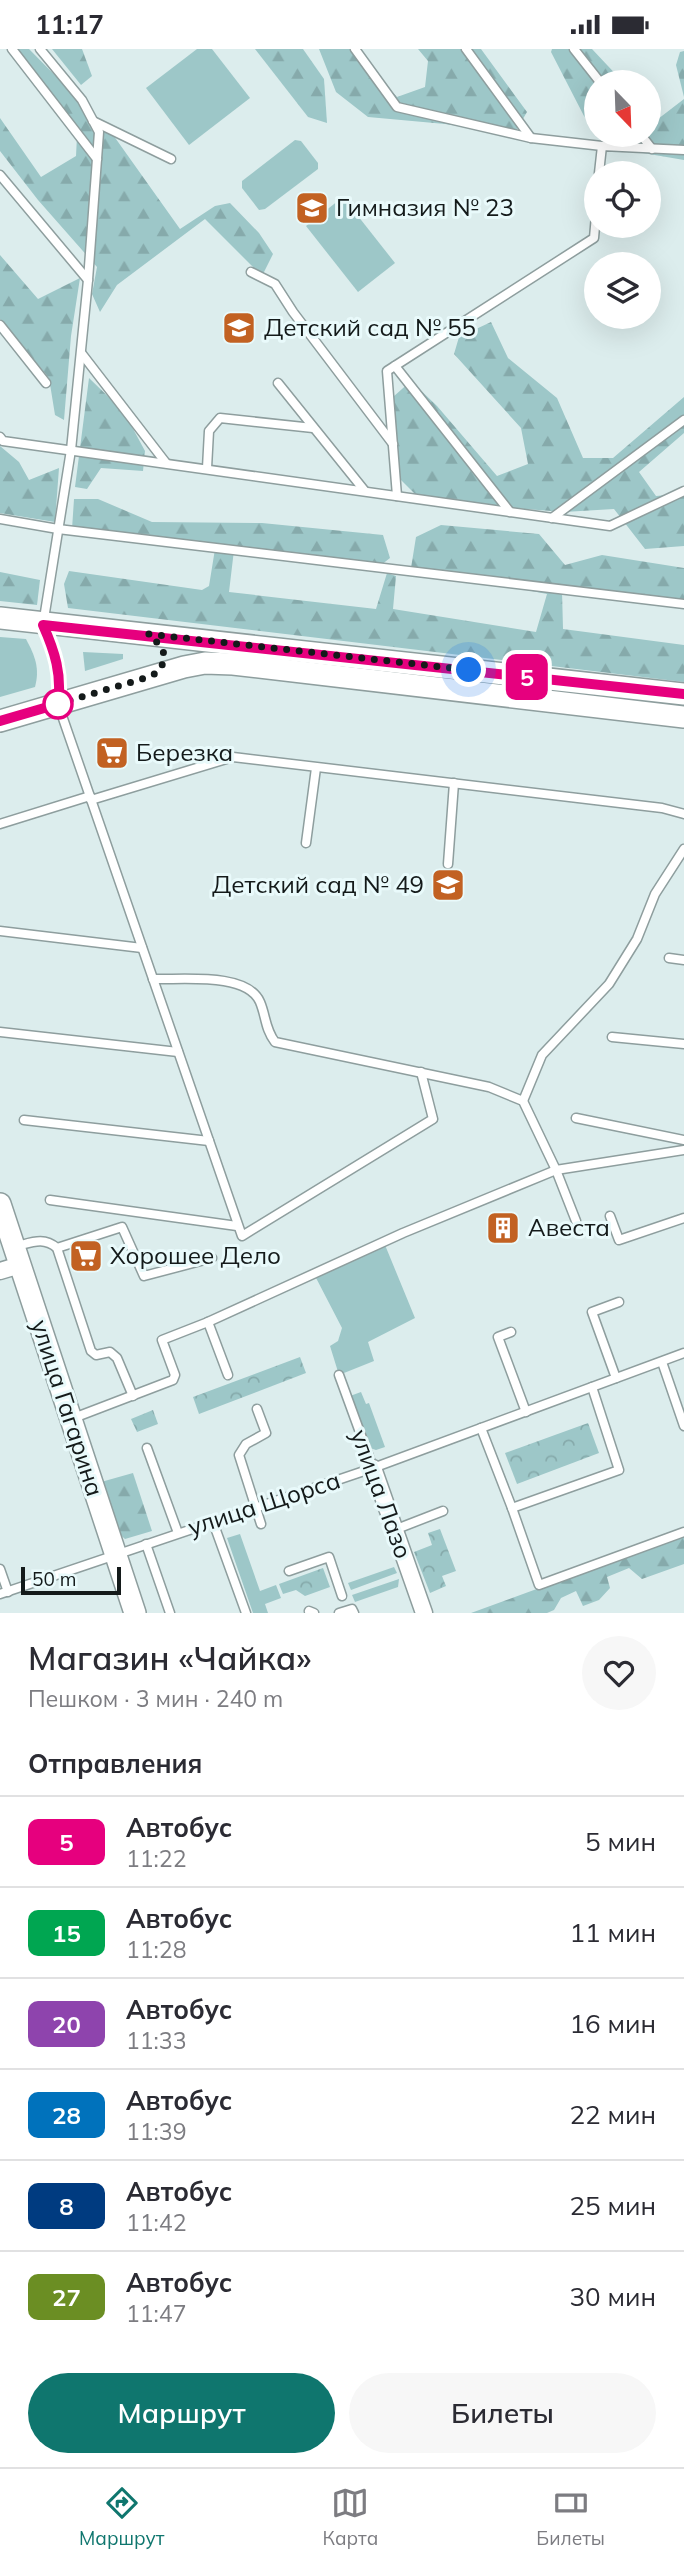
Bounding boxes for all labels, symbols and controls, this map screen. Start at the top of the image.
text: 11:17 [35,8,104,41]
north arrow [584,70,662,147]
map controls [584,70,661,329]
button: locate [584,161,661,238]
school or university icon: Гимназия № 23 [293,189,331,227]
place label: Гимназия № 23 [336,192,514,222]
button: layers [584,252,661,329]
school or university icon: Детский сад № 55 [220,309,258,347]
place label: Детский сад № 55 [264,312,476,342]
your location [451,652,486,687]
line badge: 5 [504,654,550,700]
text: 5 [520,662,534,692]
unlabelled marker [43,689,73,719]
supermarket icon: Березка [93,734,131,772]
place label: Березка [136,737,233,767]
school or university icon: Детский сад № 49 [429,866,467,904]
place label: Детский сад № 49 [212,869,424,899]
building icon: Авеста [484,1209,522,1247]
place label: Авеста [528,1212,610,1242]
supermarket icon: Хорошее Дело [67,1237,105,1275]
place label: Хорошее Дело [110,1240,281,1270]
street label: улица Гагарина [25,1315,111,1500]
street label: улица Лазо [345,1425,419,1562]
street label: улица Щорса [184,1464,344,1542]
scale bar [21,1564,121,1596]
text: 50 m [32,1567,76,1591]
button: heart [582,1636,656,1710]
text: Магазин «Чайка» [28,1637,312,1678]
text: Пешком · 3 мин · 240 m [28,1684,283,1713]
text: Отправления [28,1747,202,1780]
text: Автобус [126,1811,232,1844]
text: 5 мин [585,1825,656,1858]
text: 5 [59,1827,74,1857]
text: 11:22 [126,1844,186,1873]
text: Автобус [126,1902,232,1935]
text: 11 мин [569,1916,656,1949]
text: 15 [52,1918,81,1948]
text: 11:28 [126,1935,186,1964]
text: Автобус [126,1993,232,2026]
text: 16 мин [569,2007,656,2040]
text: 20 [52,2009,81,2039]
text: 11:33 [126,2026,186,2055]
text: Автобус [126,2084,232,2117]
text: 22 мин [569,2098,656,2131]
text: 28 [52,2100,81,2130]
text: 11:39 [126,2117,186,2146]
text: Автобус [126,2175,232,2208]
text: 25 мин [569,2189,656,2222]
text: 8 [59,2191,74,2221]
text: 11:42 [126,2208,186,2237]
text: Автобус [126,2266,232,2299]
text: 30 мин [569,2280,656,2313]
text: 27 [52,2282,81,2312]
text: 11:47 [126,2299,186,2328]
button: Маршрут [28,2373,335,2453]
button: Билеты [349,2373,656,2453]
tab: Маршрут [79,2484,164,2550]
tab: Карта [322,2484,378,2550]
tab: Билеты [536,2484,605,2550]

